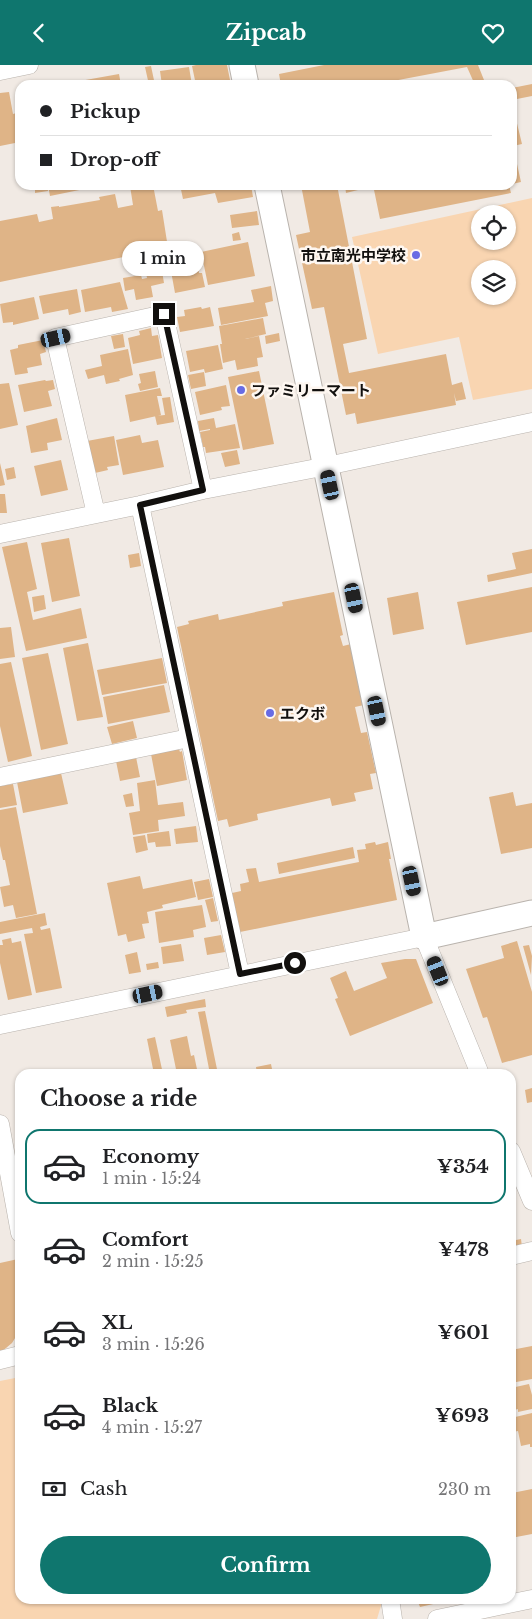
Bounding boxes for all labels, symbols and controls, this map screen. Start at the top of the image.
icon: back [25,19,53,47]
text: Zipcab [226,19,306,46]
icon: heart [479,19,507,47]
text: Pickup [70,100,141,123]
text: Drop-off [70,148,159,171]
map controls [471,205,516,305]
button: locate [471,205,516,250]
callout: 1 min [123,241,205,277]
place label: 市立南光中学校 [301,246,406,265]
text: 1 min [140,248,186,268]
marker: 市立南光中学校 [410,249,422,261]
button: layers [471,260,516,305]
route end [153,303,175,325]
car [39,327,72,349]
place label: ファミリーマート [251,381,371,400]
marker: ファミリーマート [235,384,247,396]
car [319,469,340,501]
car [343,582,364,614]
car [366,695,387,727]
place label: エクボ [280,704,325,723]
marker: エクボ [264,707,276,719]
car [401,865,422,897]
route start [284,952,306,974]
car [425,954,450,988]
car [131,984,164,1004]
text: Choose a ride [40,1085,197,1112]
icon: car [42,1144,87,1189]
text: Economy [102,1145,199,1168]
text: ¥354 [437,1155,489,1178]
text: 1 min · 15:24 [102,1168,201,1188]
icon: car [42,1227,87,1272]
text: Comfort [102,1228,189,1251]
text: ¥478 [438,1238,489,1261]
text: 2 min · 15:25 [102,1251,204,1271]
icon: car [42,1310,87,1355]
text: XL [102,1311,132,1334]
text: ¥601 [437,1321,489,1344]
text: 3 min · 15:26 [102,1334,205,1354]
icon: car [42,1393,87,1438]
text: Black [102,1394,158,1417]
text: ¥693 [435,1404,489,1427]
text: 4 min · 15:27 [102,1417,202,1437]
icon: cash [40,1475,68,1503]
text: Cash [80,1477,127,1500]
text: 230 m [438,1479,491,1499]
button: Confirm [40,1536,491,1594]

